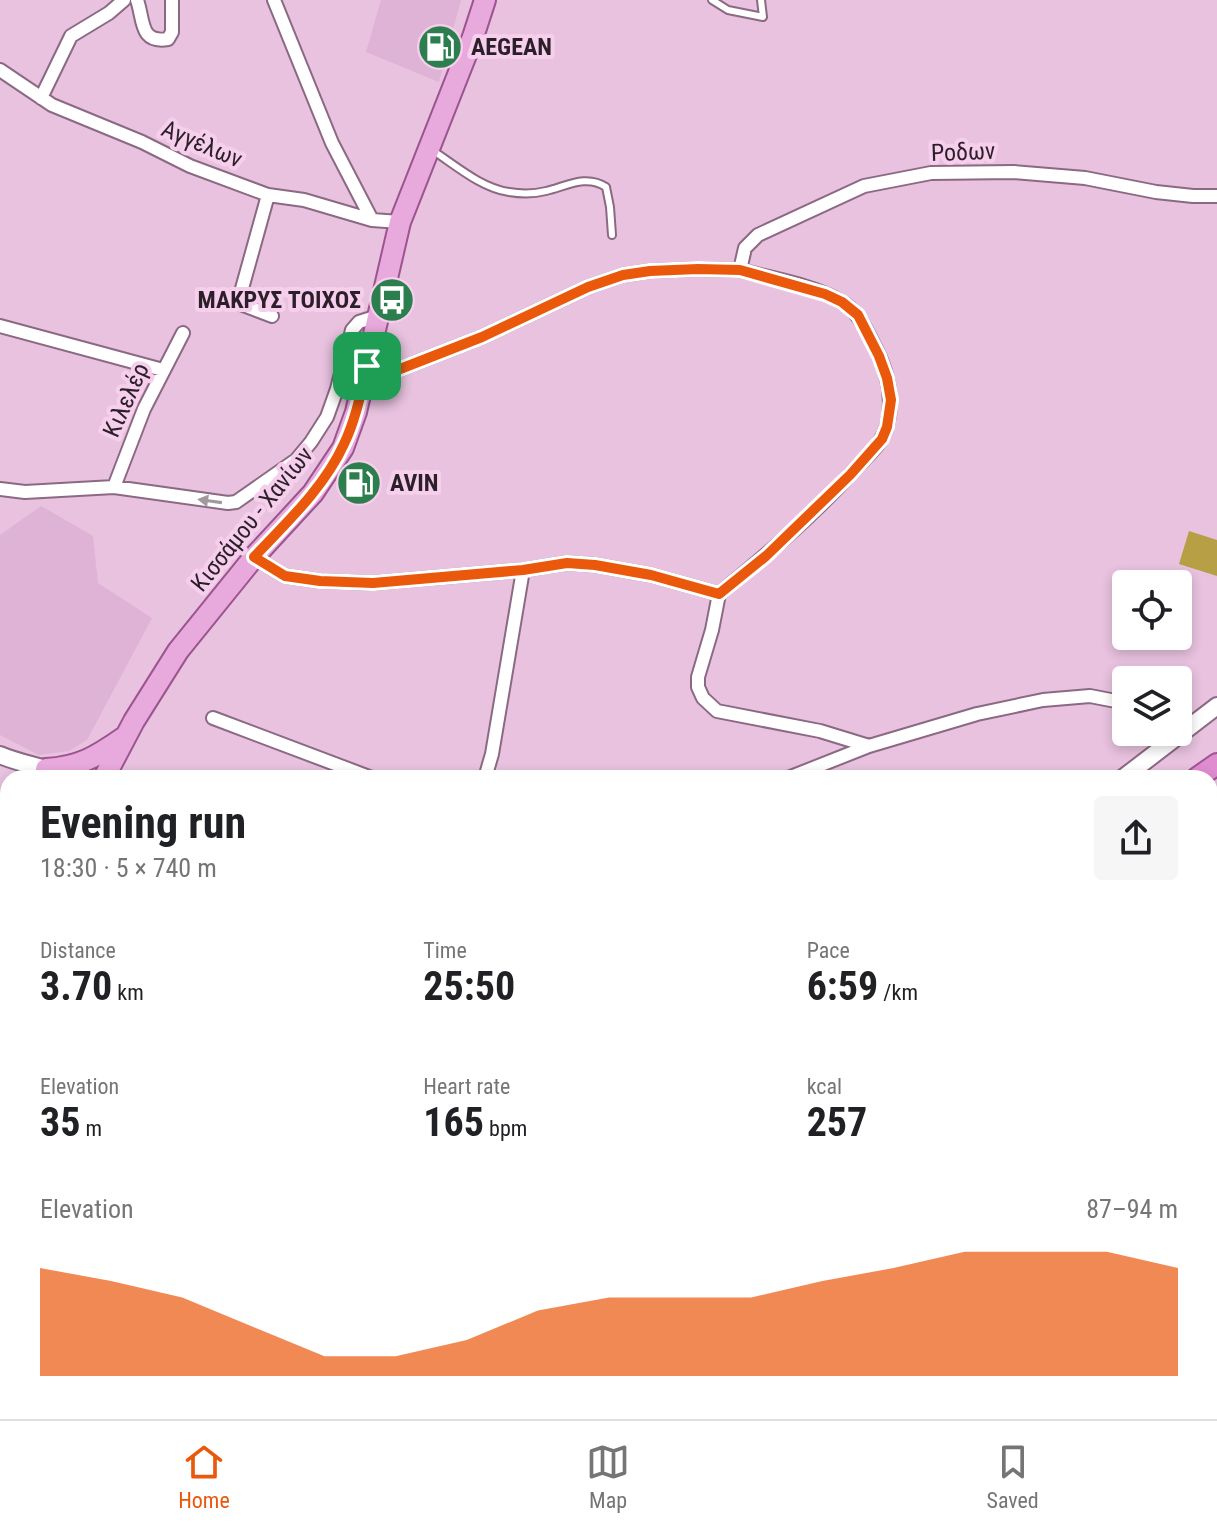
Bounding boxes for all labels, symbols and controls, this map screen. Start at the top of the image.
fuel station icon: AEGEAN [416,23,464,71]
place label: AEGEAN [471,33,552,61]
street label: Αγγέλων [158,115,246,173]
street label: Ροδων [930,137,996,167]
bus stop icon: ΜΑΚΡΥΣ ΤΟΙΧΟΣ [368,276,416,324]
place label: ΜΑΚΡΥΣ ΤΟΙΧΟΣ [198,286,361,314]
pin [333,332,401,400]
icon: arrive [345,344,389,388]
street label: Κιλελέρ [97,359,155,441]
street label: Κισσάμου - Χανίων [185,441,319,597]
fuel station icon: AVIN [335,459,383,507]
place label: AVIN [390,469,438,497]
one-way arrow [197,494,222,507]
map controls [1112,570,1192,746]
button: locate [1112,570,1192,650]
button: layers [1112,666,1192,746]
button: share [1094,796,1178,880]
text: Evening run [40,797,246,849]
text: 18:30 · 5 × 740 m [40,853,217,883]
text: Distance [40,938,116,963]
text: Time [423,938,467,963]
text: Pace [807,938,850,963]
text: 3.70 [40,963,112,1010]
text: 25:50 [423,963,515,1010]
text: 6:59 [807,963,878,1010]
text: km [112,980,144,1005]
text: /km [878,980,918,1005]
text: Elevation [40,1074,119,1099]
text: Heart rate [423,1074,510,1099]
text: kcal [807,1074,842,1099]
text: 35 [40,1099,80,1146]
text: 165 [423,1099,484,1146]
text: 257 [807,1099,867,1146]
text: m [80,1116,102,1141]
text: bpm [484,1116,527,1141]
text: Elevation [40,1194,134,1224]
text: 87–94 m [1086,1194,1178,1224]
tab: Home [178,1440,230,1513]
tab: Map [586,1440,630,1513]
tab: Saved [987,1440,1039,1513]

